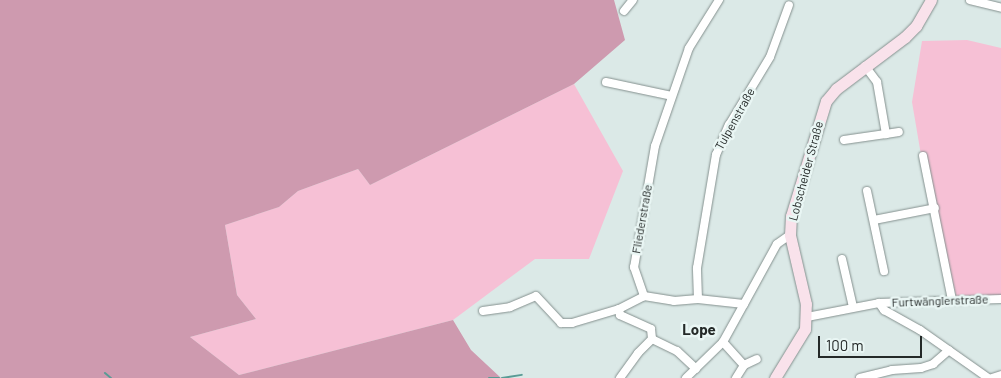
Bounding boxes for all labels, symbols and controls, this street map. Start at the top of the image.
street label: Tulpenstraße [712,86,758,152]
street label: Lobscheider Straße [786,120,826,222]
street label: Fliederstraße [629,183,655,255]
street label: Furtwänglerstraße [891,292,989,310]
district label: Lope [682,321,716,339]
scale bar [821,326,925,358]
text: 100 m [826,336,864,354]

